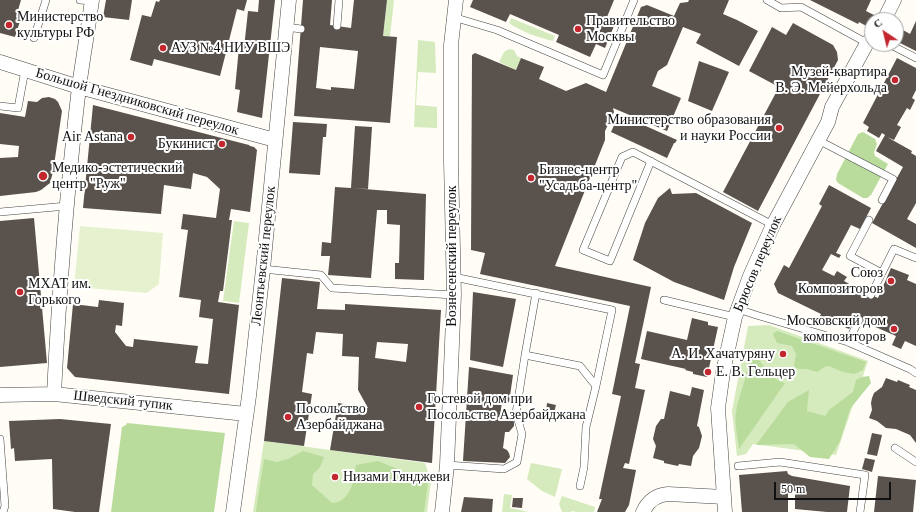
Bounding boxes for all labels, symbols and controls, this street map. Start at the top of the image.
place label: Министерство культуры РФ [17,9,103,42]
north arrow [864,12,904,52]
place label: Правительство Москвы [586,13,675,46]
text: С [871,16,884,30]
marker: Министерство культуры РФ [4,20,14,30]
marker: Правительство Москвы [573,24,583,34]
place label: АУЗ №4 НИУ ВШЭ [171,40,290,56]
marker: АУЗ №4 НИУ ВШЭ [158,43,168,53]
place label: Музей-квартира В. Э. Мейерхольда [775,64,887,96]
street label: Большой Гнездниковский переулок [33,65,241,139]
marker: Музей-квартира В. Э. Мейерхольда [890,75,900,85]
place label: Министерство образования и науки России [607,112,771,144]
marker: Министерство образования и науки России [774,123,784,133]
place label: Air Astana [62,129,123,145]
marker: Air Astana [126,132,136,142]
place label: Букинист [158,136,214,152]
marker: Букинист [217,139,227,149]
place label: Медико-эстетический центр "Руж" [52,160,182,192]
place label: Бизнес-центр "Усадьба-центр" [539,162,637,194]
marker: Медико-эстетический центр "Руж" [37,170,49,182]
marker: Бизнес-центр "Усадьба-центр" [526,173,536,183]
street label: Леонтьевский переулок [248,185,280,327]
street label: Вознесенский переулок [444,185,460,327]
street label: Брюсов переулок [730,214,786,314]
place label: Союз Композиторов [798,265,883,298]
place label: МХАТ им. Горького [28,276,91,308]
marker: Союз Композиторов [886,276,896,286]
marker: МХАТ им. Горького [15,287,25,297]
place label: Московский дом композиторов [787,313,886,346]
marker: Московский дом композиторов [889,324,899,334]
place label: А. И. Хачатуряну [671,346,775,362]
marker: А. И. Хачатуряну [778,349,788,359]
place label: Е. В. Гельцер [716,364,795,380]
marker: Е. В. Гельцер [703,367,713,377]
street label: Шведский тупик [72,387,174,415]
place label: Гостевой дом при Посольстве Азербайджана [427,391,586,424]
place label: Посольство Азербайджана [296,401,382,434]
marker: Гостевой дом при Посольстве Азербайджана [414,402,424,412]
marker: Посольство Азербайджана [283,412,293,422]
place label: Низами Гянджеви [343,469,450,485]
marker: Низами Гянджеви [330,472,340,482]
scale bar [776,474,893,500]
text: 50 m [781,482,805,496]

